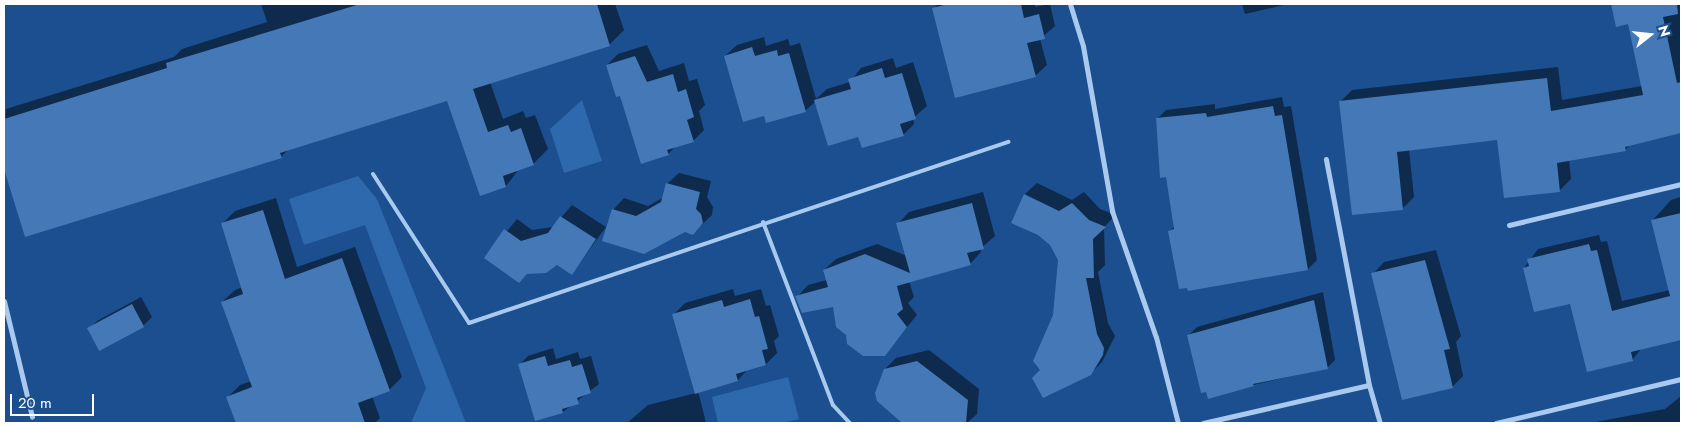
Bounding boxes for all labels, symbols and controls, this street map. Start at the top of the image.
north arrow [1625,10,1675,60]
text: N [1653,23,1676,39]
scale bar [12,384,96,416]
text: 20 m [18,392,52,414]

